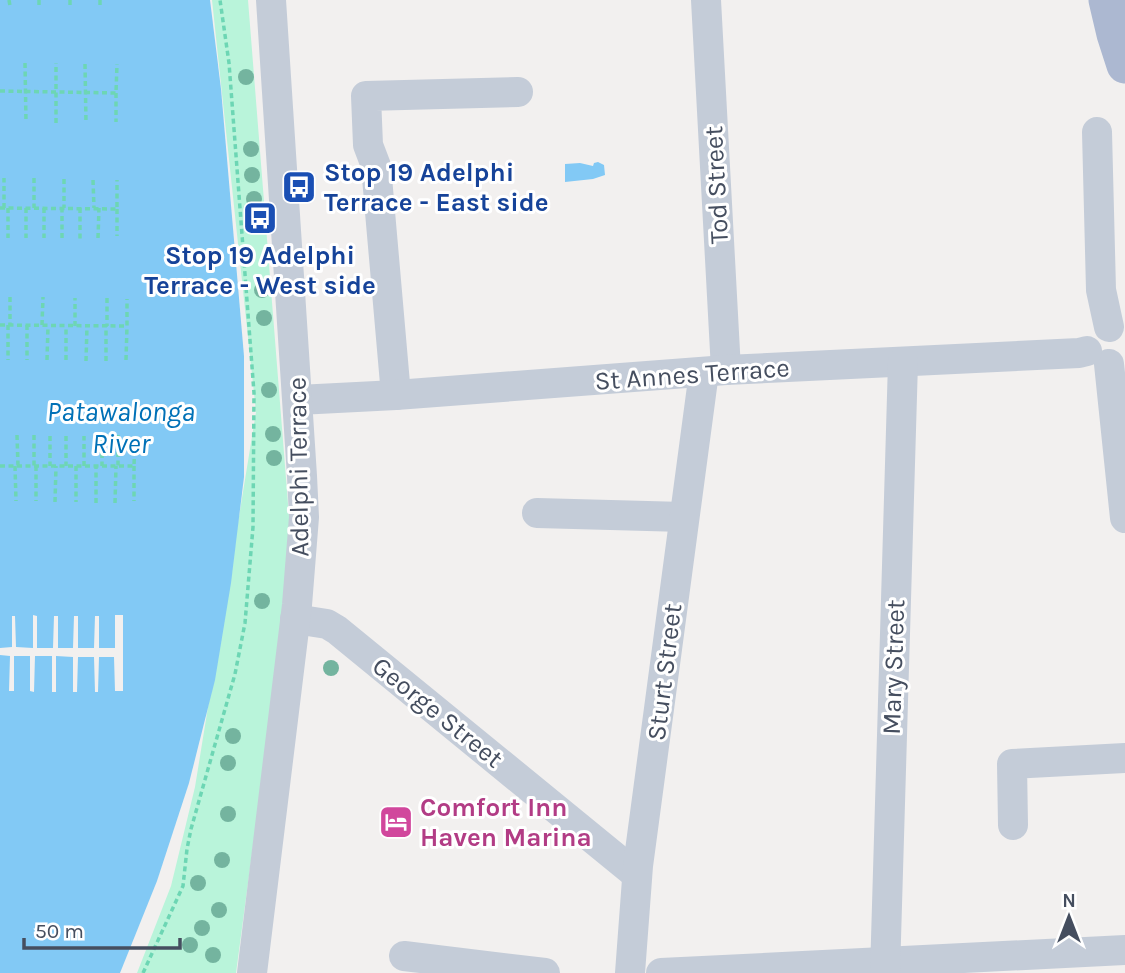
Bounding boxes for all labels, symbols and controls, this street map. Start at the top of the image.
street label: Tod Street [698,125,735,245]
place label: Stop 19 Adelphi Terrace - East side [324,157,548,218]
bus stop icon: Stop 19 Adelphi Terrace - East side [280,168,318,206]
bus stop icon: Stop 19 Adelphi Terrace - West side [241,199,279,237]
place label: Stop 19 Adelphi Terrace - West side [144,240,376,301]
street label: St Annes Terrace [593,352,791,397]
street label: Adelphi Terrace [281,377,316,557]
water label: Patawalonga River [47,395,195,460]
street label: Mary Street [876,599,911,735]
street label: Sturt Street [641,601,688,742]
street label: George Street [366,650,509,775]
place label: Comfort Inn Haven Marina [420,792,592,853]
hotel icon: Comfort Inn Haven Marina [377,803,415,841]
north arrow [1034,882,1104,952]
text: N [1062,890,1076,912]
scale bar [24,906,180,950]
text: 50 m [35,919,84,943]

